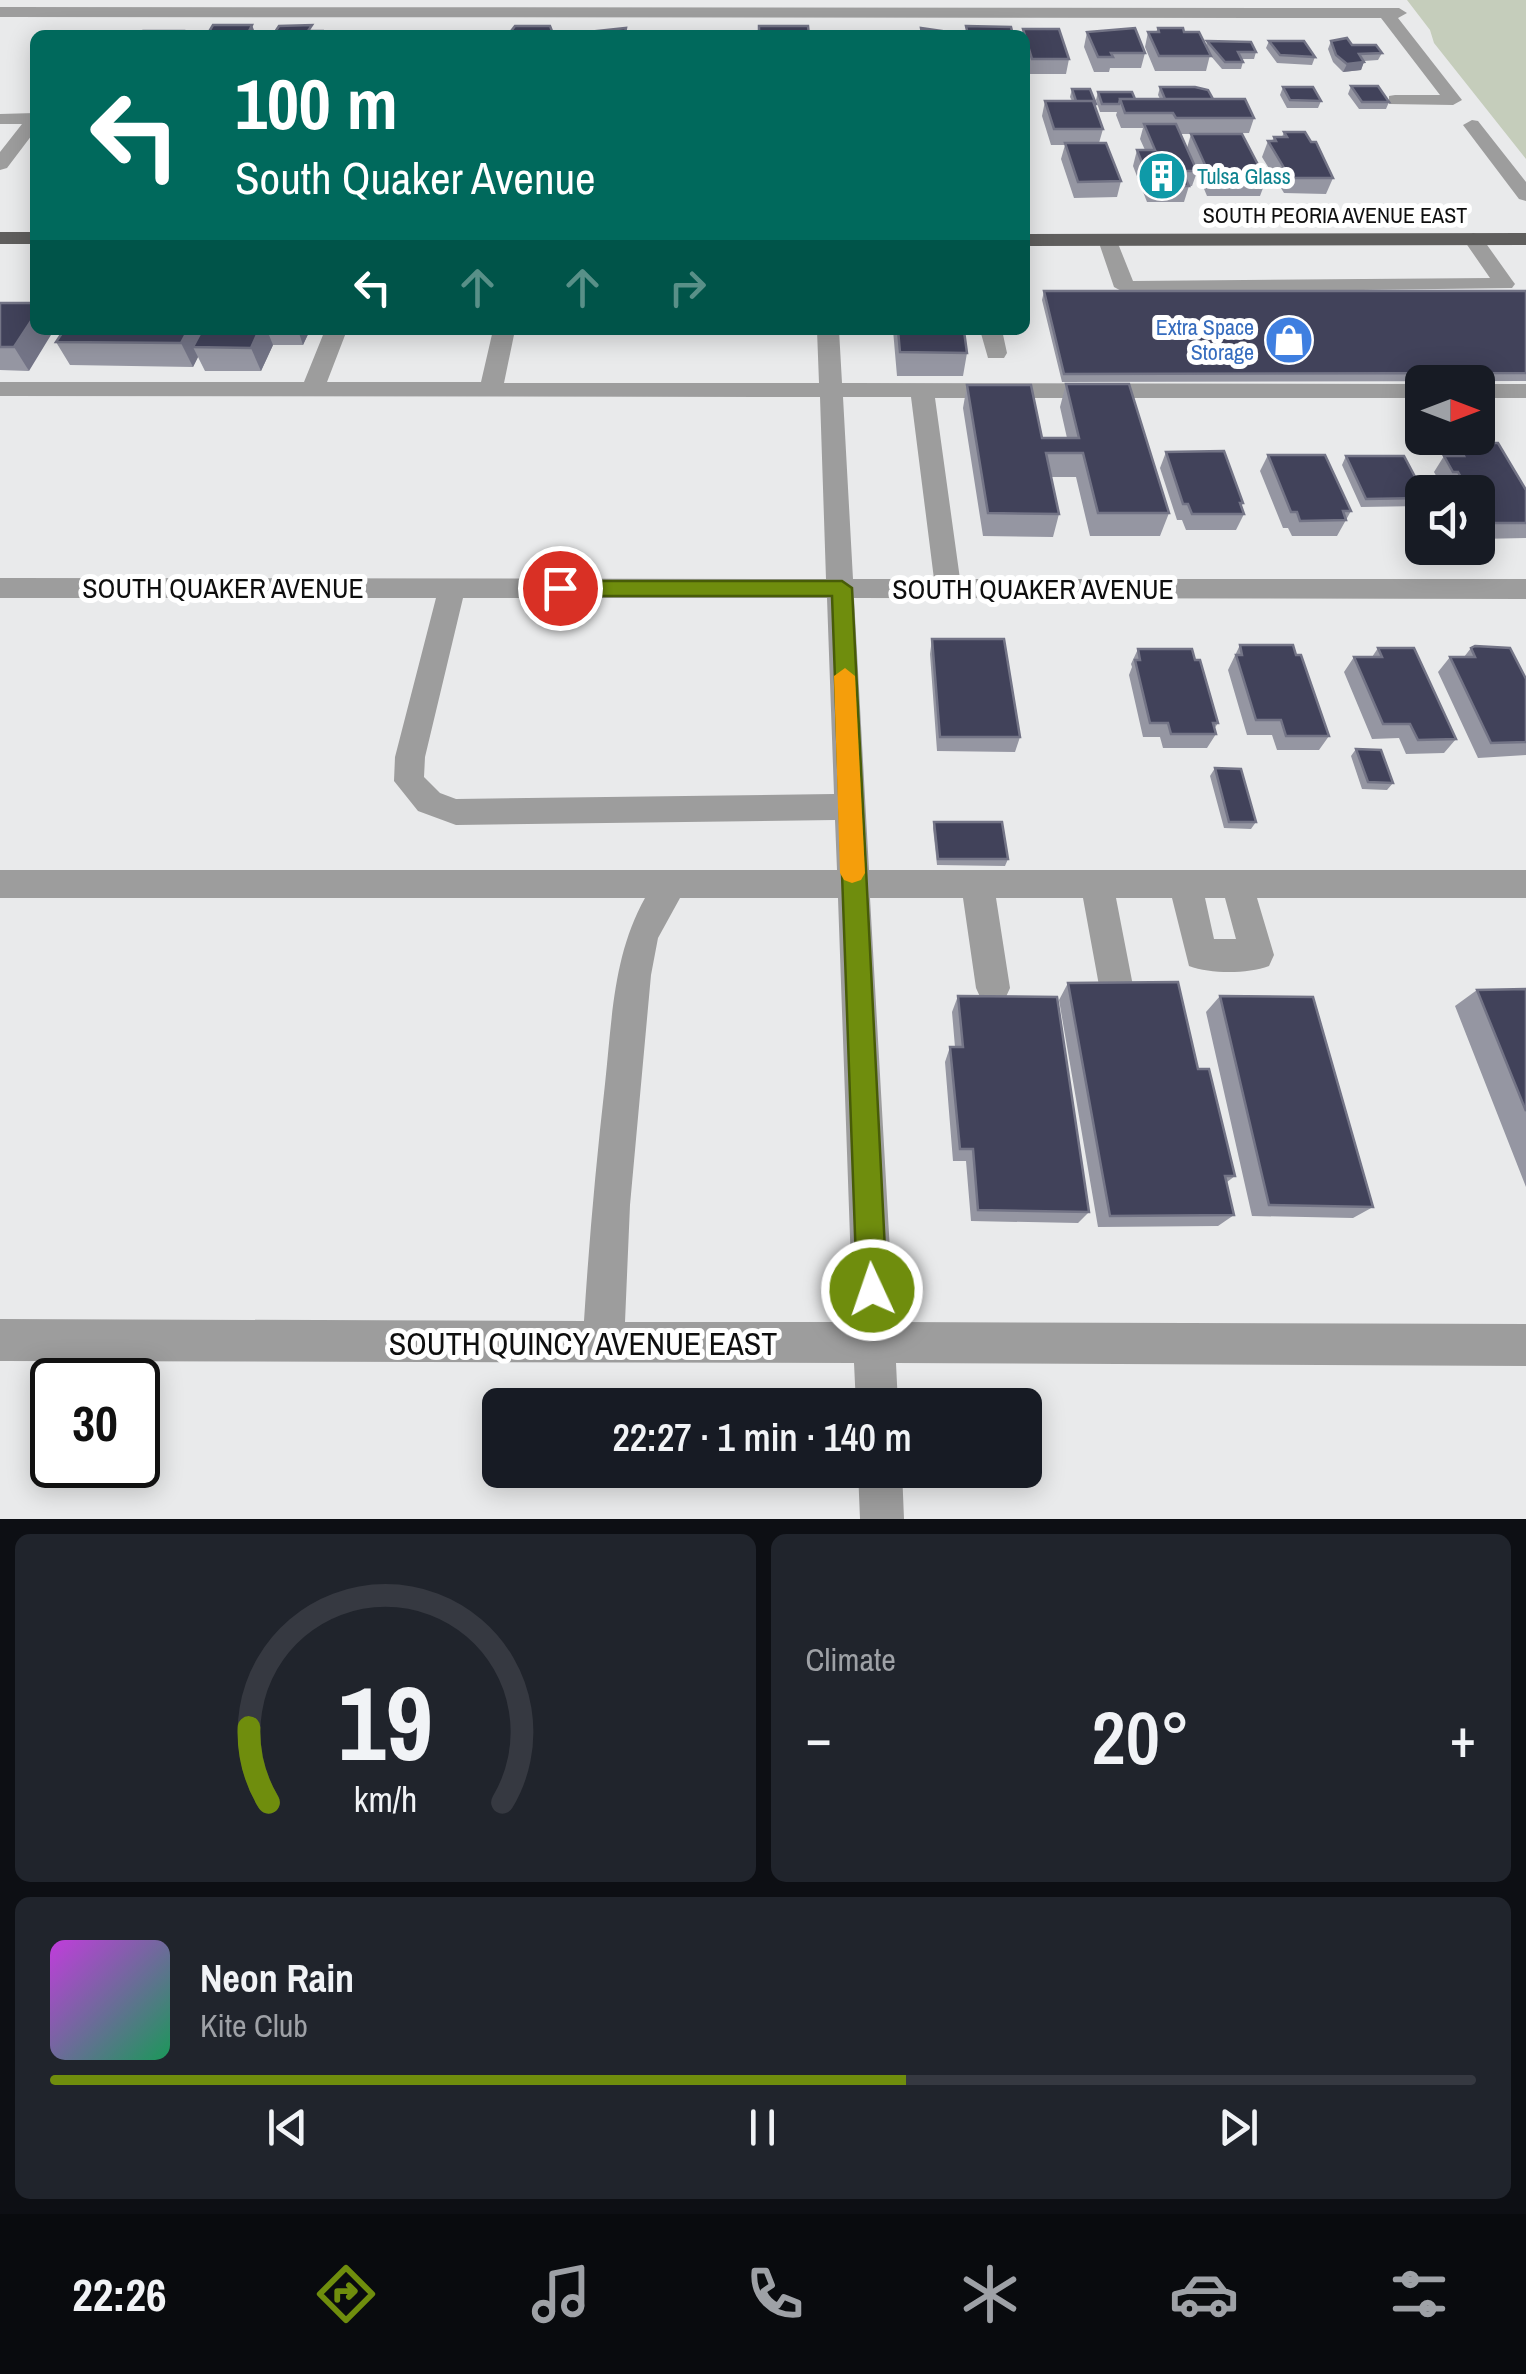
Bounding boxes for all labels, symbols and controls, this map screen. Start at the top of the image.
text: 100 m [235,57,398,151]
icon: left [70,70,200,200]
text: South Quaker Avenue [235,147,595,208]
building icon: Tulsa Glass [1136,150,1188,202]
place label: Tulsa Glass [1197,161,1291,191]
street label: SOUTH PEORIA AVENUE EAST [1203,200,1467,230]
icon: left [345,260,400,315]
icon: ahead [450,260,505,315]
icon: ahead [555,260,610,315]
icon: right [660,260,715,315]
place label: Extra Space Storage [1156,312,1254,367]
shop icon: Extra Space Storage [1263,314,1315,366]
north arrow [1405,365,1495,455]
map controls [1405,365,1495,565]
button: sound [1405,475,1495,565]
pin [518,546,603,631]
icon: arrive [533,561,588,616]
street label: SOUTH QUAKER AVENUE [82,569,364,607]
street label: SOUTH QUAKER AVENUE [892,570,1174,608]
position arrow [820,1238,924,1342]
street label: SOUTH QUINCY AVENUE EAST [389,1322,777,1365]
speed limit sign: 30 [30,1358,160,1488]
text: 22:27 · 1 min · 140 m [612,1412,912,1463]
text: Climate [806,1638,896,1681]
text: 19 [338,1652,433,1792]
text: 20° [1092,1686,1190,1787]
text: − [806,1700,832,1774]
text: + [1450,1700,1476,1774]
text: km/h [353,1775,417,1823]
text: Neon Rain [200,1953,354,2004]
text: Kite Club [200,2004,308,2047]
icon: previous [260,2100,315,2155]
icon: pause [735,2100,790,2155]
icon: next [1211,2100,1266,2155]
icon: directions [311,2259,381,2329]
icon: music [526,2259,596,2329]
icon: phone [740,2259,810,2329]
icon: climate [955,2259,1025,2329]
icon: car [1169,2259,1239,2329]
icon: filters [1384,2259,1454,2329]
text: 22:26 [72,2264,167,2325]

